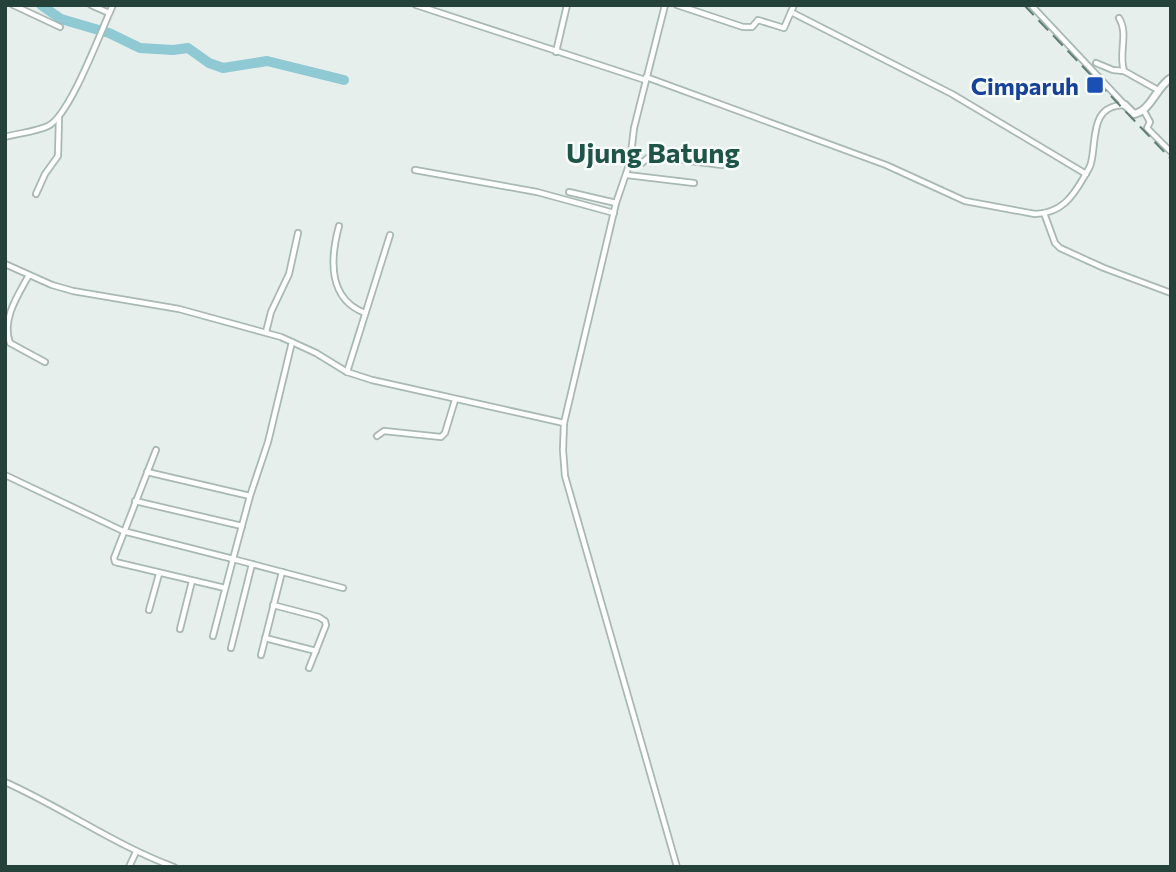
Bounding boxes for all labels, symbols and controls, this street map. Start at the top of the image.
place label: Cimparuh [971,71,1079,100]
marker: Cimparuh [1085,75,1105,95]
district label: Ujung Batung [566,135,740,169]

